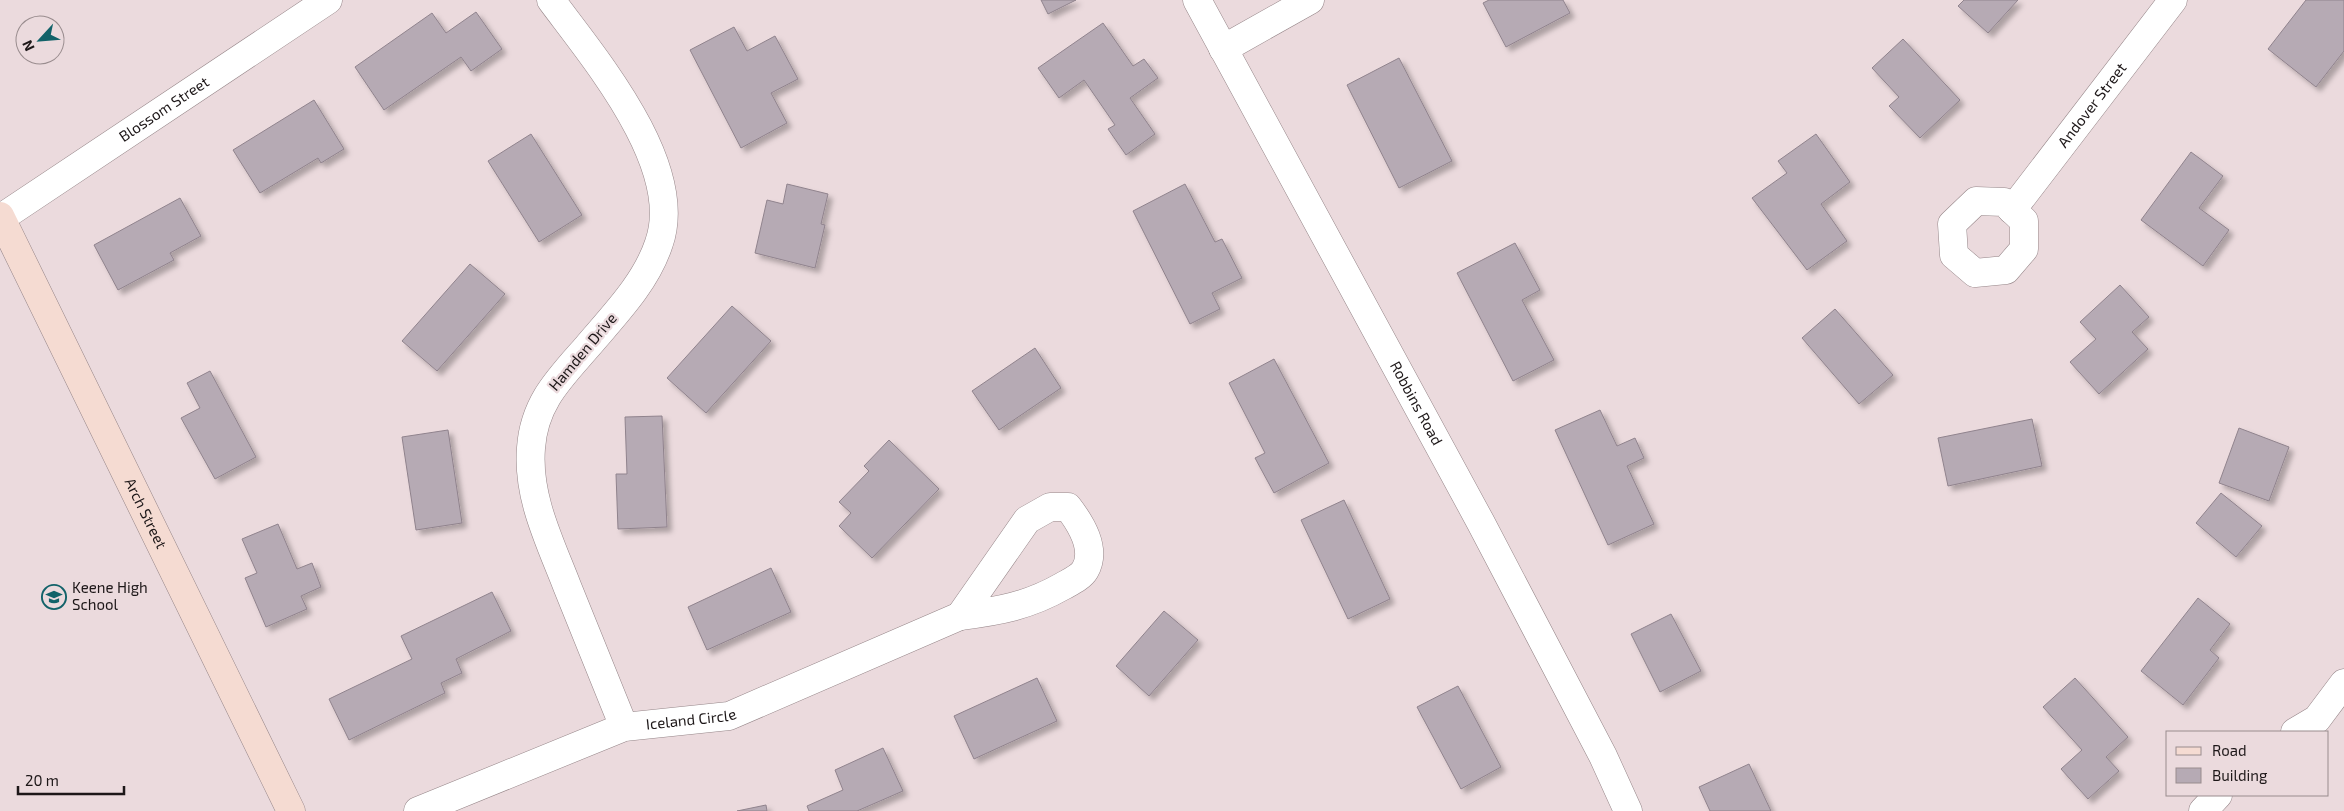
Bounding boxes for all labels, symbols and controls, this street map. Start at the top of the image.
north arrow [15,15,65,65]
text: N [18,38,38,54]
street label: Andover Street [2053,59,2130,151]
street label: Blossom Street [115,72,212,145]
street label: Hamden Drive [545,309,620,394]
street label: Robbins Road [1387,358,1447,448]
street label: Arch Street [121,475,171,551]
place label: Keene High School [72,578,148,613]
school or university icon: Keene High School [41,584,67,610]
street label: Iceland Circle [645,704,739,733]
legend [2166,731,2329,796]
text: Road [2212,741,2247,759]
scale bar [18,764,124,796]
text: Building [2212,766,2268,784]
text: 20 m [25,771,59,789]

